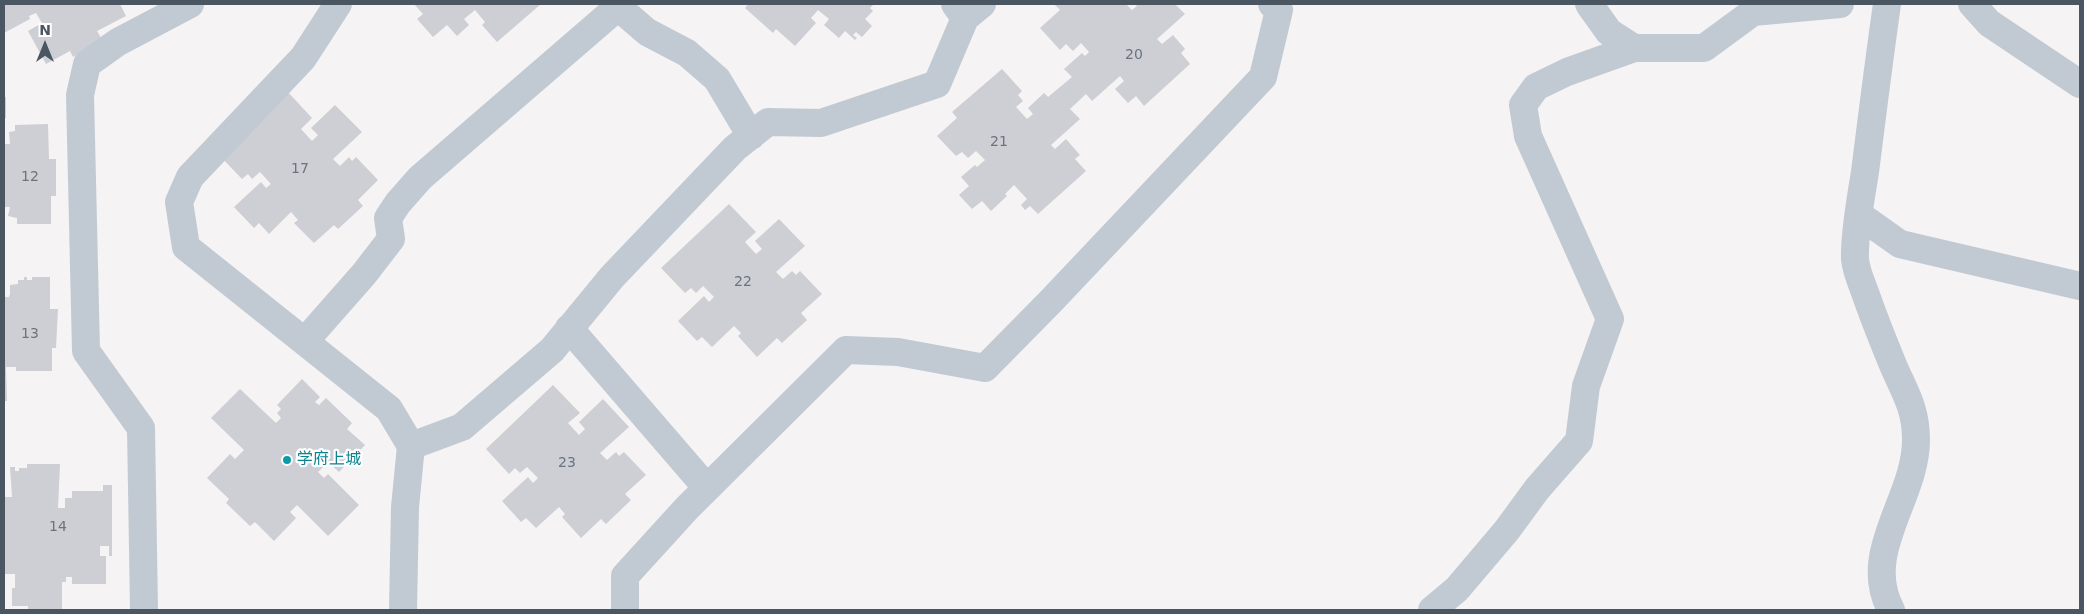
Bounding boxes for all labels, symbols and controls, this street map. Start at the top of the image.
north arrow [20,20,70,70]
text: N [39,22,51,38]
house number: 20 [1125,47,1143,63]
house number: 21 [990,134,1008,150]
house number: 17 [291,161,309,177]
house number: 12 [21,169,39,185]
house number: 22 [734,274,752,290]
house number: 13 [21,326,39,342]
place label: 学府上城 [297,450,361,470]
marker: 学府上城 [281,454,293,466]
house number: 23 [558,455,576,471]
house number: 14 [49,519,67,535]

